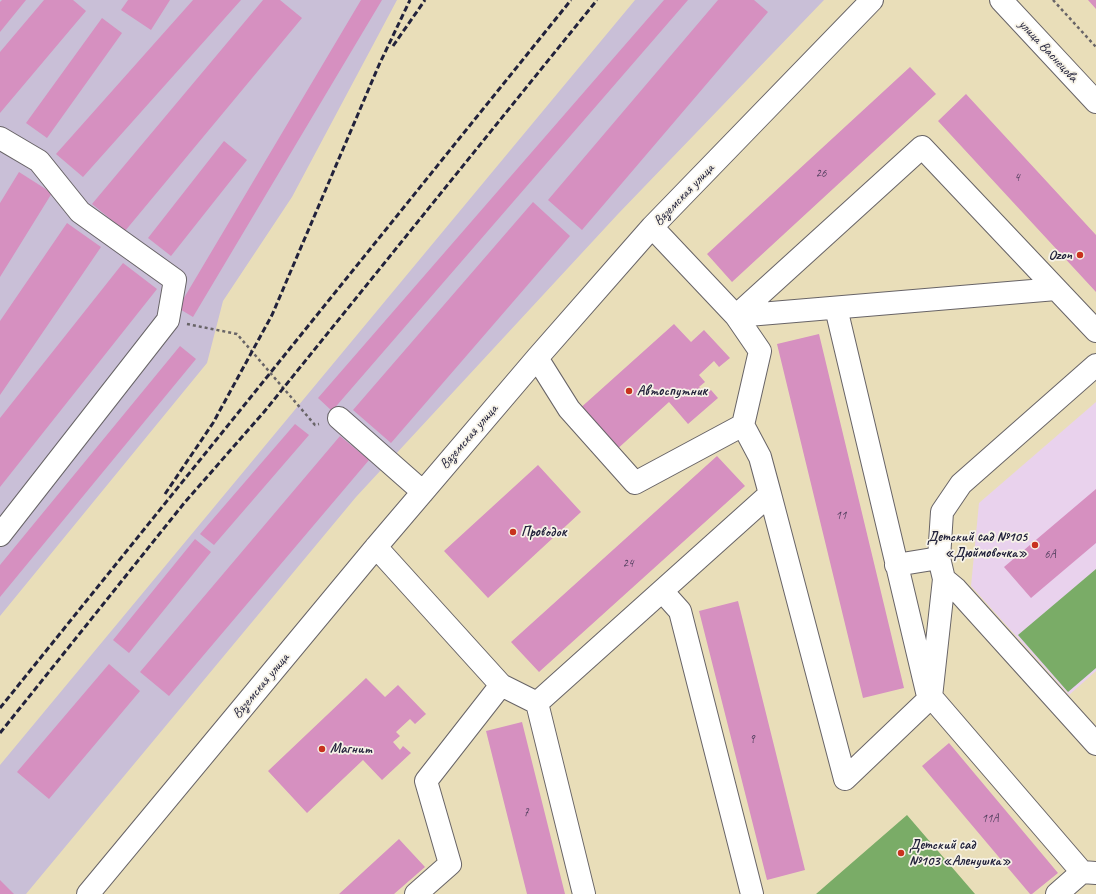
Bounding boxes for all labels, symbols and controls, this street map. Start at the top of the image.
street label: улица Васнецова [1015,16,1081,86]
street label: Вяземская улица [650,160,718,230]
house number: 26 [816,167,826,181]
house number: 4 [1014,171,1020,185]
place label: Ozon [1049,247,1072,263]
marker: Ozon [1075,250,1085,260]
place label: Автоспутник [637,383,707,399]
marker: Автоспутник [624,386,634,396]
street label: Вяземская улица [436,401,502,473]
house number: 11 [836,509,846,523]
place label: Проводок [521,524,566,540]
marker: Проводок [508,527,518,537]
place label: Детский сад №105 «Дюймовочка» [927,529,1027,562]
marker: Детский сад №105 «Дюймовочка» [1030,540,1040,550]
house number: 6А [1044,548,1056,562]
house number: 24 [623,557,633,571]
street label: Вяземская улица [229,650,293,722]
house number: 9 [749,733,755,747]
place label: Магнит [330,741,372,757]
marker: Магнит [317,744,327,754]
house number: 7 [523,806,529,820]
house number: 11А [982,812,998,826]
place label: Детский сад №103 «Аленушка» [909,837,1011,870]
marker: Детский сад №103 «Аленушка» [896,848,906,858]

